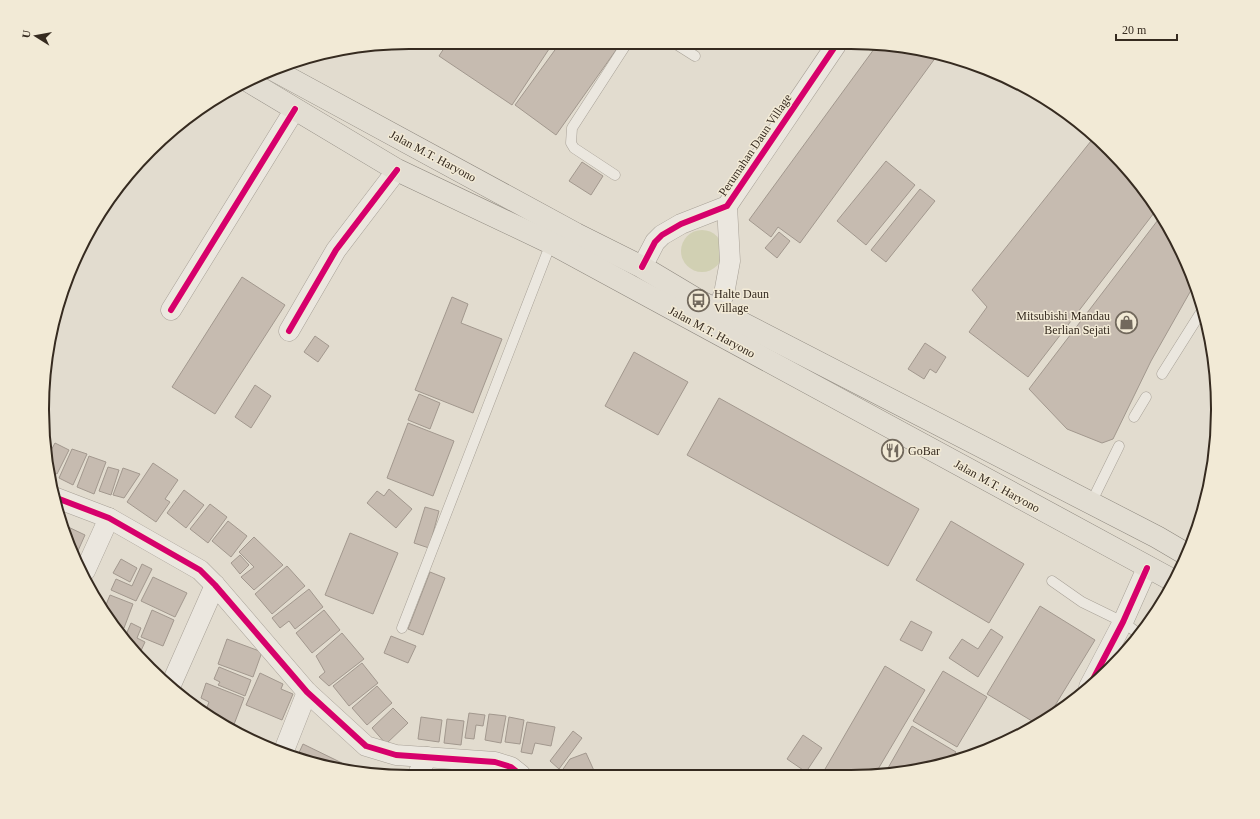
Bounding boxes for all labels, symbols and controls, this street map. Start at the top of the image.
north arrow [16,16,56,56]
scale bar [1116,16,1177,42]
text: 20 m [1122,23,1147,37]
text: U [20,29,33,39]
street label: Perumahan Daun Village [716,91,794,199]
street label: Jalan M.T. Haryono [387,127,479,185]
place label: Halte Daun Village [714,287,769,315]
bus stop icon: Halte Daun Village [686,288,712,314]
street label: Jalan M.T. Haryono [666,303,758,361]
place label: Mitsubishi Mandau Berlian Sejati [1016,309,1111,337]
shop icon: Mitsubishi Mandau Berlian Sejati [1113,310,1139,336]
restaurant icon: GoBar [880,438,906,464]
place label: GoBar [908,444,940,458]
street label: Jalan M.T. Haryono [952,457,1042,515]

